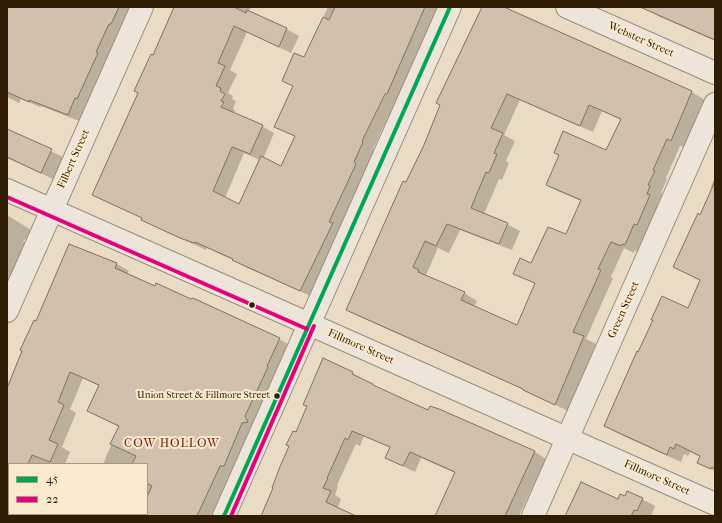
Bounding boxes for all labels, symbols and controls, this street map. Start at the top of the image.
street label: Webster Street [606,20,676,60]
street label: Filbert Street [55,127,93,191]
street label: Green Street [606,279,642,341]
unlabelled marker [247,300,257,310]
street label: Fillmore Street [326,326,396,368]
place label: Union Street & Fillmore Street [137,390,270,402]
marker: Union Street & Fillmore Street [272,391,282,401]
district label: COW HOLLOW [124,437,220,451]
street label: Fillmore Street [622,457,692,499]
legend [8,463,148,515]
text: 45 [46,472,58,486]
text: 22 [46,492,58,506]

